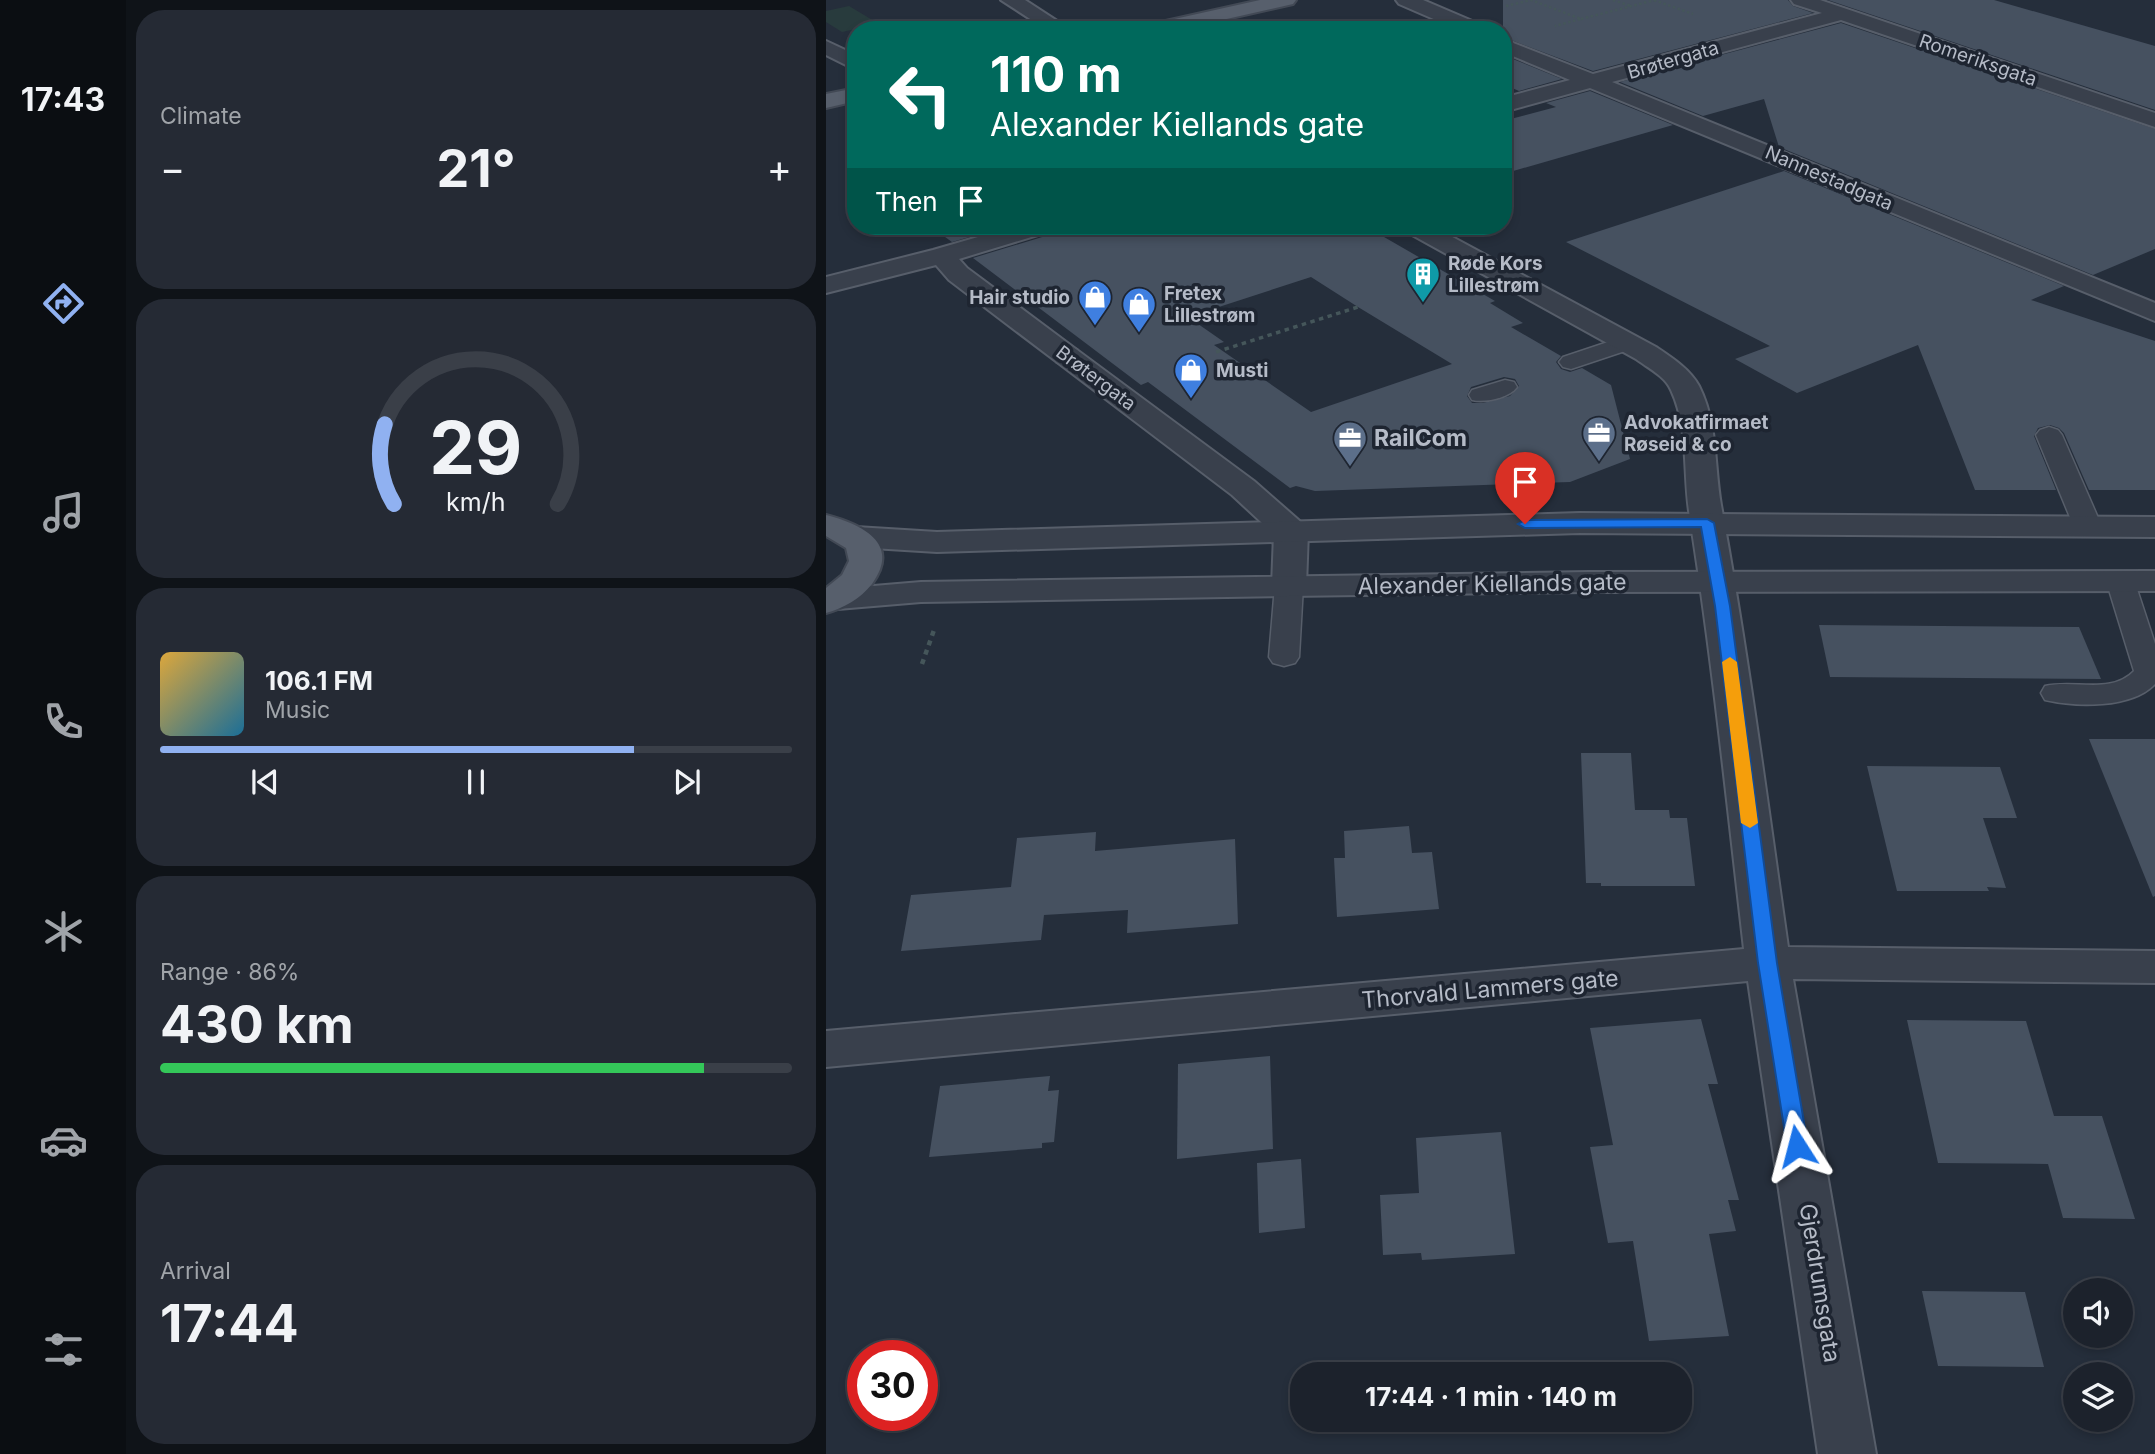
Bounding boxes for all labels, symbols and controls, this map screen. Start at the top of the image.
street label: Romeriksgata [1916,29,2040,91]
street label: Brøtergata [1625,36,1721,84]
text: 110 m [990,45,1122,104]
icon: left [875,49,966,140]
text: 17:43 [21,80,105,119]
text: Climate [160,102,242,130]
text: Alexander Kiellands gate [990,105,1364,144]
text: 21° [436,137,516,200]
street label: Nannestadgata [1762,141,1896,215]
text: − [160,145,185,191]
text: + [767,145,792,191]
icon: arrive [952,182,990,220]
text: Then [875,186,938,217]
place label: Røde Kors Lillestrøm [1448,252,1543,297]
building icon: Røde Kors Lillestrøm [1404,255,1442,304]
shop icon: Hair studio [1076,278,1114,327]
icon: directions [39,279,88,328]
place label: Fretex Lillestrøm [1164,282,1255,327]
shop icon: Fretex Lillestrøm [1120,285,1158,334]
place label: Hair studio [969,286,1070,309]
street label: Brøtergata [1052,341,1140,415]
shop icon: Musti [1172,351,1210,400]
place label: Musti [1216,359,1268,382]
text: 29 [429,404,523,493]
place label: Advokatfirmaet Røseid & co [1624,411,1768,456]
office icon: Advokatfirmaet Røseid & co [1580,414,1618,463]
office icon: RailCom [1331,419,1369,468]
place label: RailCom [1374,424,1467,452]
pin [1495,452,1555,524]
icon: arrive [1506,463,1544,501]
text: km/h [446,487,506,517]
icon: music [39,488,88,537]
street label: Alexander Kiellands gate [1357,568,1627,600]
text: 106.1 FM [265,665,373,696]
text: Music [265,696,330,724]
icon: phone [39,697,88,746]
icon: previous [246,763,284,801]
icon: pause [457,763,495,801]
icon: next [668,763,706,801]
icon: climate [39,907,88,956]
text: Range · 86% [160,958,299,986]
street label: Thorvald Lammers gate [1360,964,1620,1014]
text: 430 km [160,993,354,1056]
position arrow [1760,1109,1834,1183]
icon: car [39,1116,88,1165]
street label: Gjerdrumsgata [1794,1201,1846,1365]
text: Arrival [160,1257,231,1285]
map controls [2063,1278,2133,1432]
button: sound [2063,1278,2133,1348]
text: 17:44 [160,1292,299,1355]
icon: filters [39,1325,88,1374]
speed limit sign: 30 [847,1340,938,1431]
button: layers [2063,1362,2133,1432]
text: 17:44 · 1 min · 140 m [1365,1381,1617,1412]

